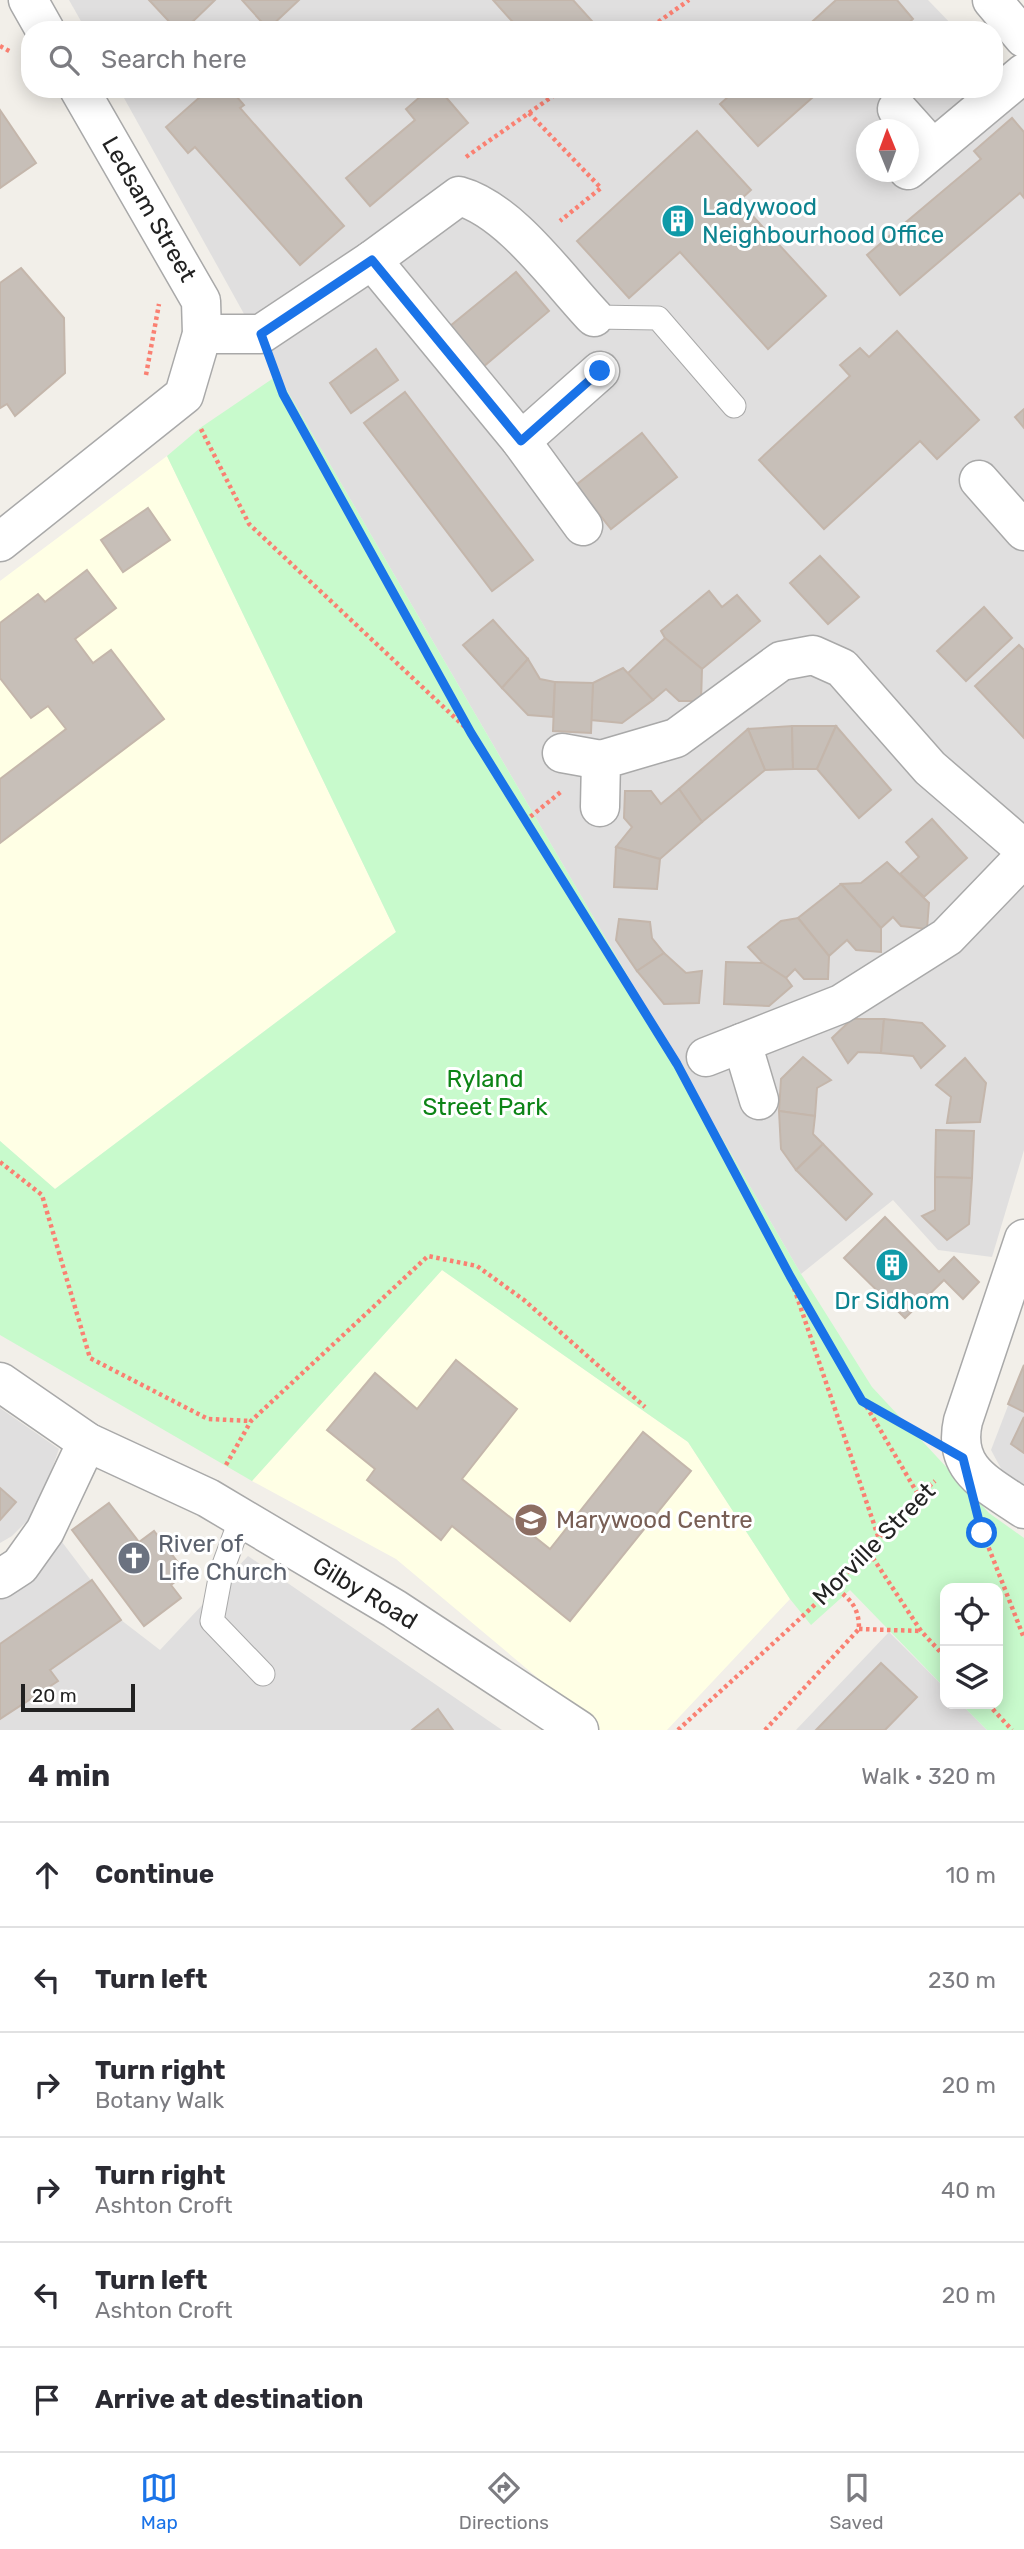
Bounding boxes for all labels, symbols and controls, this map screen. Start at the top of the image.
search box [21,21,1003,98]
icon: search [45,41,83,79]
text: Search here [101,44,247,75]
north arrow [856,119,919,182]
street label: Ledsam Street [96,131,202,287]
place label: Ladywood Neighbourhood Office [702,193,944,249]
building icon: Ladywood Neighbourhood Office [659,202,697,240]
route end [584,355,615,386]
park label: Ryland Street Park [422,1065,548,1121]
building icon: Dr Sidhom [873,1246,911,1284]
place label: Dr Sidhom [834,1287,950,1315]
street label: Morville Street [807,1477,941,1611]
school or university icon: Marywood Centre [512,1501,550,1539]
place label: Marywood Centre [556,1506,753,1534]
route start [966,1517,997,1548]
place label: River of Life Church [158,1530,287,1586]
church icon: River of Life Church [115,1539,153,1577]
street label: Gilby Road [308,1551,422,1635]
map controls [940,1583,1003,1709]
button: locate [940,1583,1003,1646]
button: layers [940,1646,1003,1709]
scale bar [21,1681,135,1713]
text: 20 m [32,1684,77,1707]
text: 4 min [28,1758,110,1794]
text: Walk · 320 m [861,1762,996,1790]
icon: ahead [28,1856,66,1894]
text: Continue [95,1859,214,1890]
text: 10 m [945,1861,996,1889]
icon: left [28,1961,66,1999]
text: Turn left [95,1964,207,1995]
text: 230 m [928,1966,996,1994]
text: Turn right [95,2055,225,2086]
icon: right [28,2066,66,2104]
text: 20 m [942,2071,996,2099]
text: Botany Walk [95,2086,224,2114]
text: Turn right [95,2160,225,2191]
icon: right [28,2171,66,2209]
text: 40 m [941,2176,996,2204]
text: Ashton Croft [95,2191,232,2219]
text: Turn left [95,2265,207,2296]
icon: left [28,2276,66,2314]
text: 20 m [942,2281,996,2309]
text: Ashton Croft [95,2296,232,2324]
icon: arrive [28,2381,66,2419]
text: Arrive at destination [95,2384,363,2415]
tab: Map [140,2469,178,2534]
tab: Directions [459,2469,549,2534]
tab: Saved [829,2469,884,2534]

